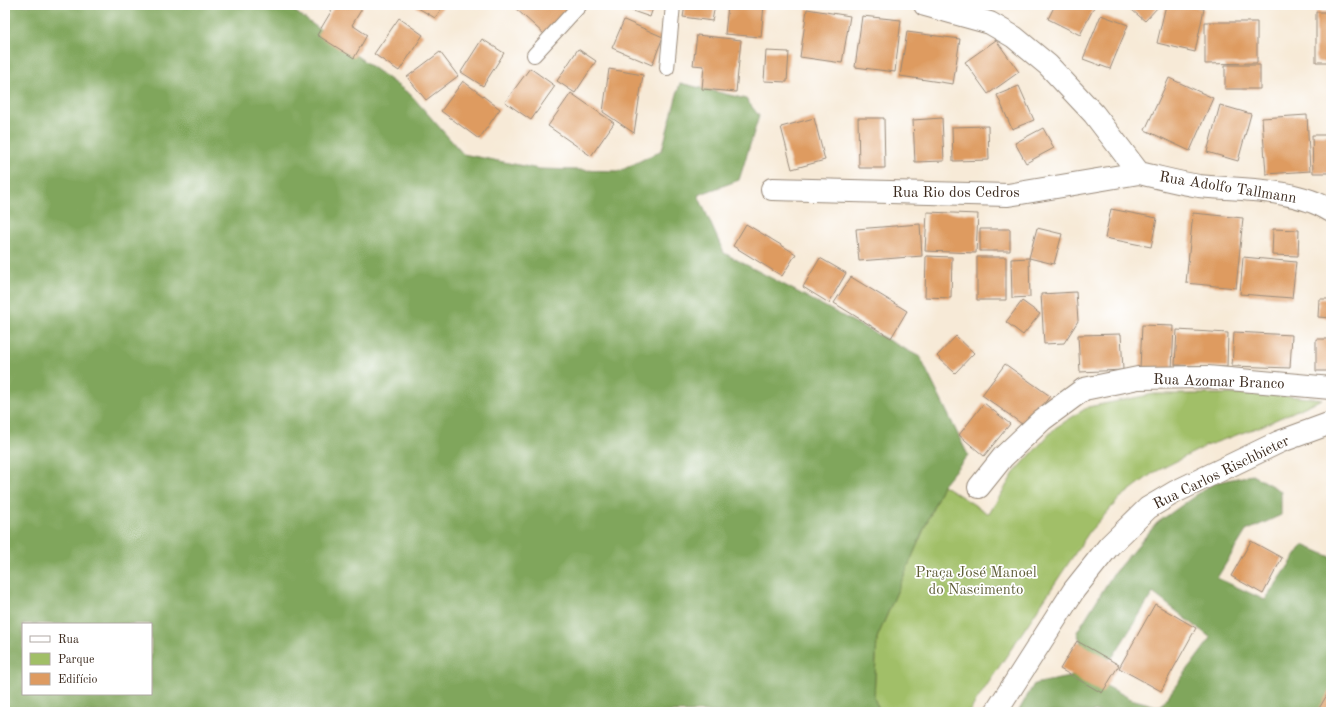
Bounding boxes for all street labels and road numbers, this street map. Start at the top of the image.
street label: Rua Adolfo Tallmann [1158,170,1297,207]
street label: Rua Rio dos Cedros [892,186,1020,201]
street label: Rua Azomar Branco [1153,373,1285,392]
street label: Rua Carlos Rischbieter [1151,434,1292,513]

